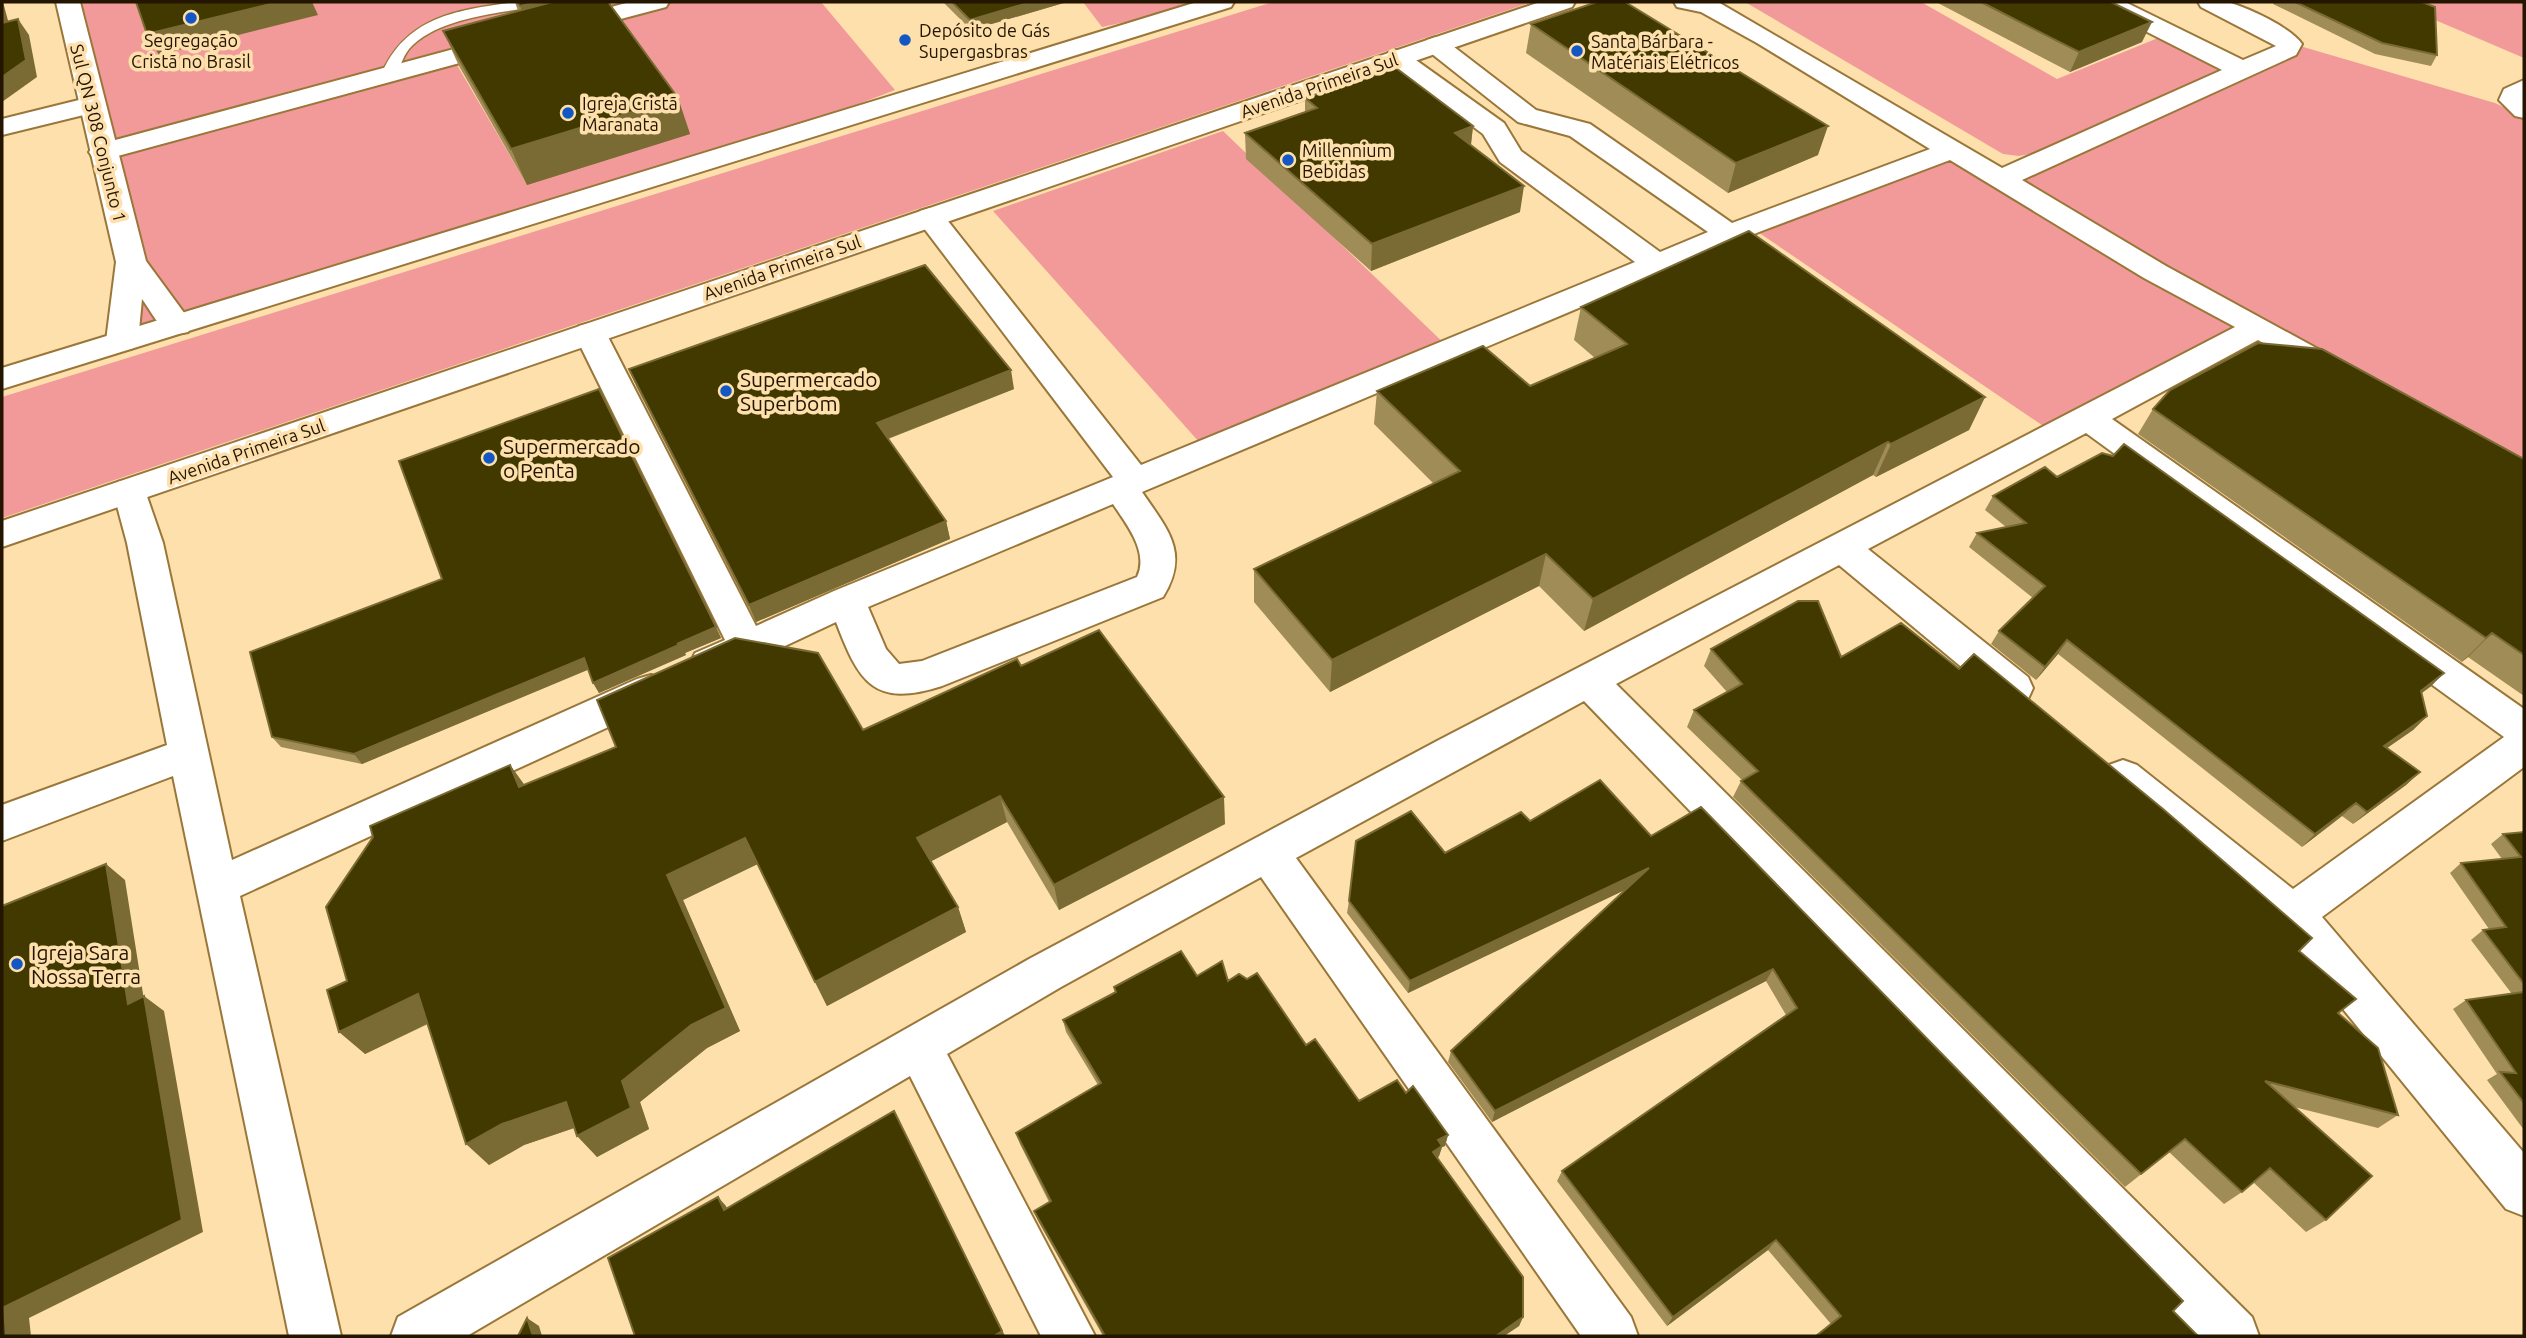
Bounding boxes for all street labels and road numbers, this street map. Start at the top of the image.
street label: Sul QN 308 Conjunto 1 [66,42,131,224]
street label: Avenida Primeira Sul [1238,49,1401,121]
street label: Avenida Primeira Sul [701,231,864,303]
street label: Avenida Primeira Sul [165,415,328,487]

